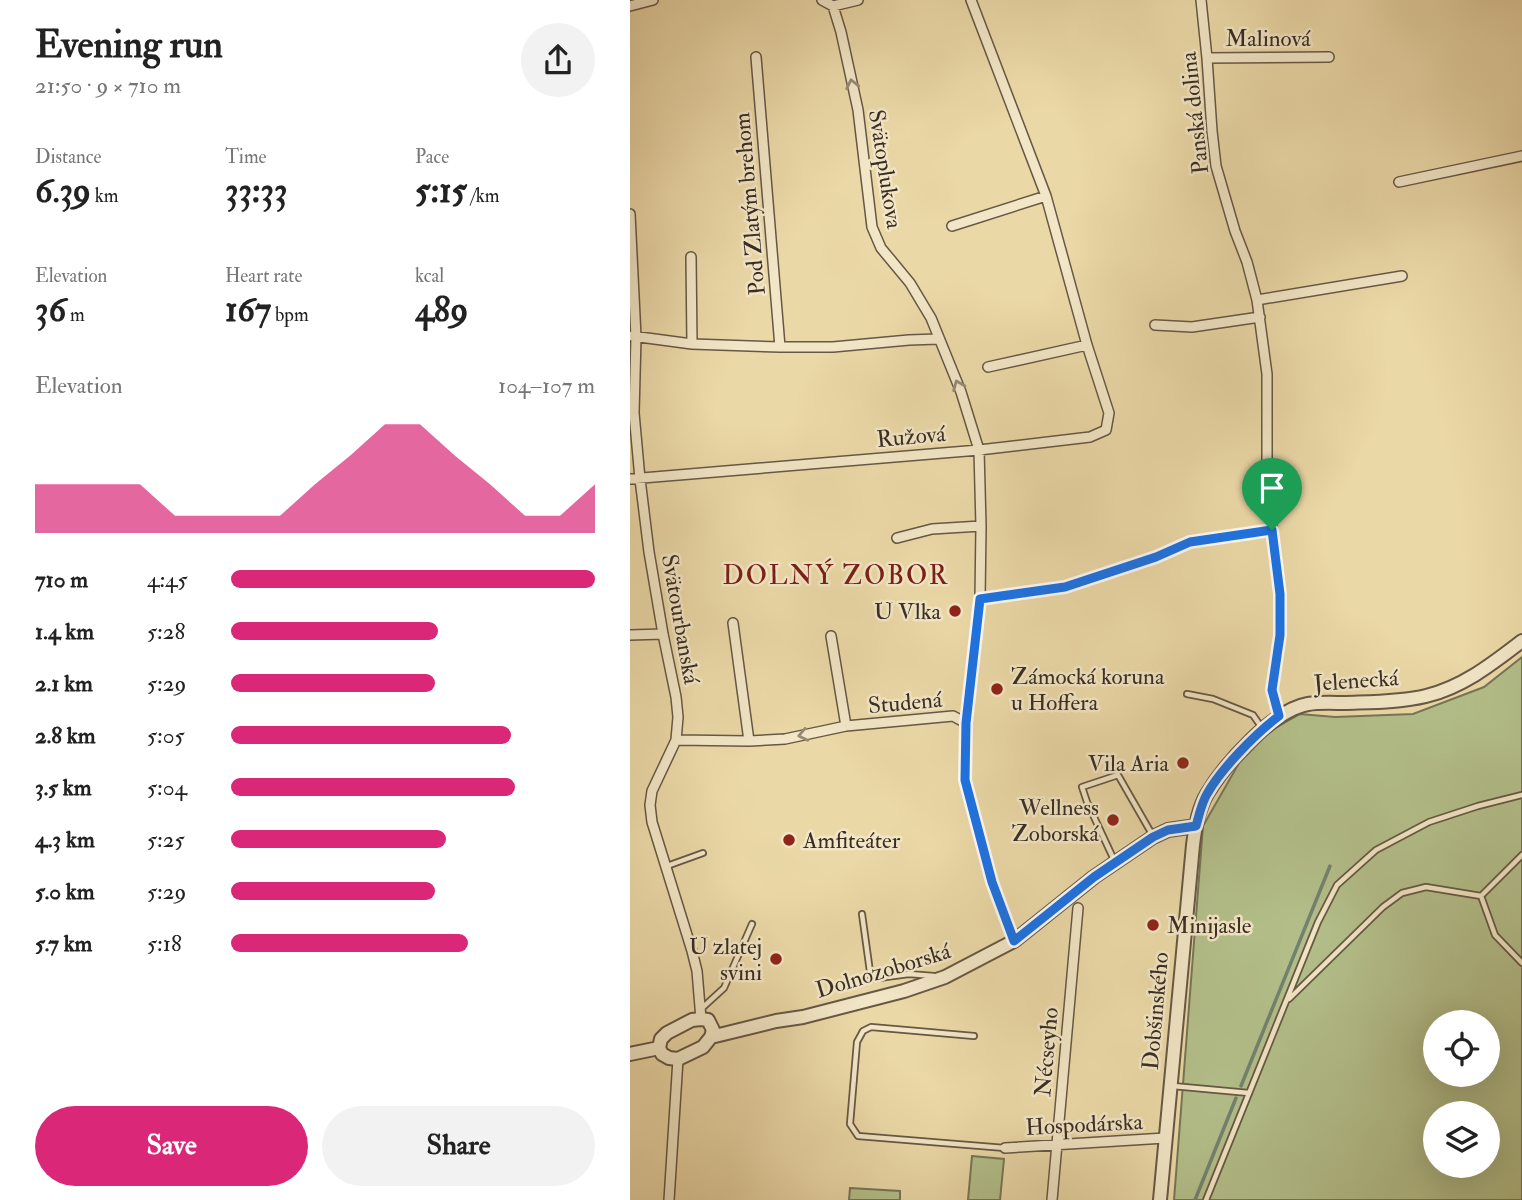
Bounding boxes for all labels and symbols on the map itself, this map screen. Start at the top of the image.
street label: Malinová [1225,24,1311,53]
street label: Panská dolina [1174,50,1215,176]
one-way arrow [846,78,861,90]
street label: Svätoplukova [861,107,909,231]
street label: Pod Zlatým brehom [727,111,772,296]
one-way arrow [952,380,966,392]
street label: Ružová [875,419,947,454]
pin [1242,458,1302,530]
street label: Svätourbanská [655,552,706,687]
district label: DOLNÝ ZOBOR [723,558,949,592]
place label: U Vlka [874,597,942,626]
marker: U Vlka [947,603,963,619]
place label: Zámocká koruna u Hoffera [1011,662,1165,717]
street label: Jelenecká [1312,663,1400,698]
marker: Zámocká koruna u Hoffera [989,681,1005,697]
street label: Studená [867,685,944,720]
one-way arrow [797,727,809,742]
place label: Vila Aria [1088,749,1170,778]
marker: Vila Aria [1175,755,1191,771]
place label: Wellness Zoborská [1012,793,1100,848]
marker: Wellness Zoborská [1105,812,1121,828]
place label: Amfiteáter [802,826,901,855]
marker: Amfiteáter [781,832,797,848]
place label: Minijasle [1167,911,1252,940]
marker: Minijasle [1145,917,1161,933]
place label: U zlatej svini [689,932,762,987]
street label: Dolnozoborská [812,936,955,1005]
marker: U zlatej svini [768,951,784,967]
street label: Dobšinského [1136,951,1175,1071]
street label: Nécseyho [1028,1006,1065,1098]
street label: Hospodárska [1025,1107,1144,1143]

